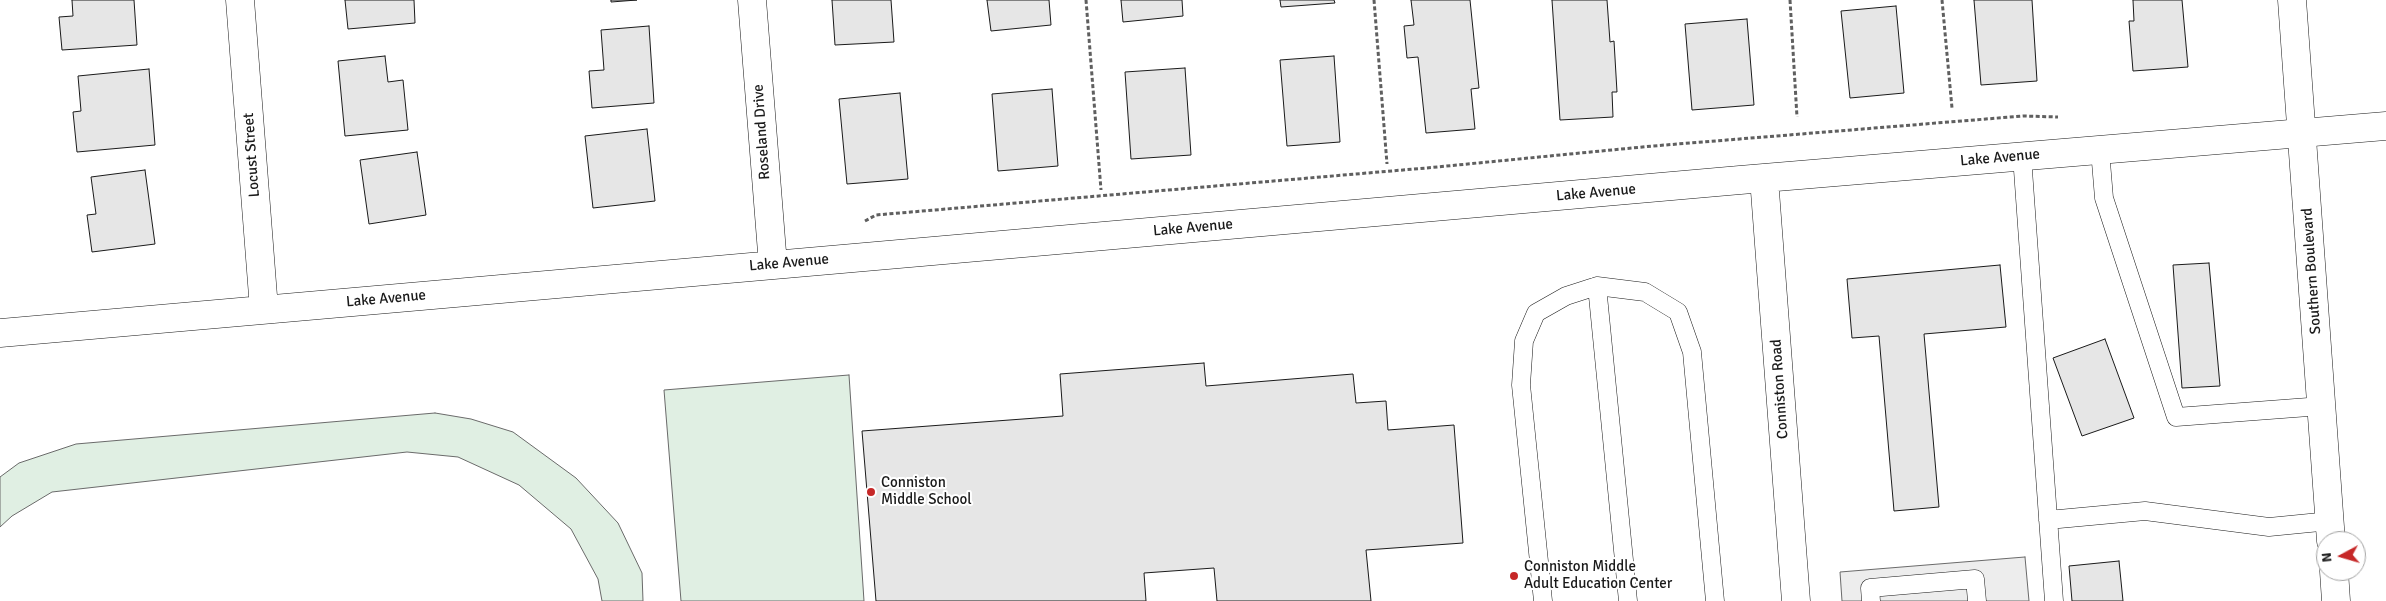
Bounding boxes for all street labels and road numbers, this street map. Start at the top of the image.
street label: Roseland Drive [750,84,774,180]
street label: Locust Street [240,112,264,198]
street label: Lake Avenue [1959,146,2041,170]
street label: Lake Avenue [1555,181,1637,205]
street label: Southern Boulevard [2299,207,2325,335]
street label: Lake Avenue [1152,216,1234,240]
street label: Lake Avenue [748,251,830,275]
street label: Lake Avenue [345,287,427,311]
street label: Conniston Road [1768,338,1792,440]

